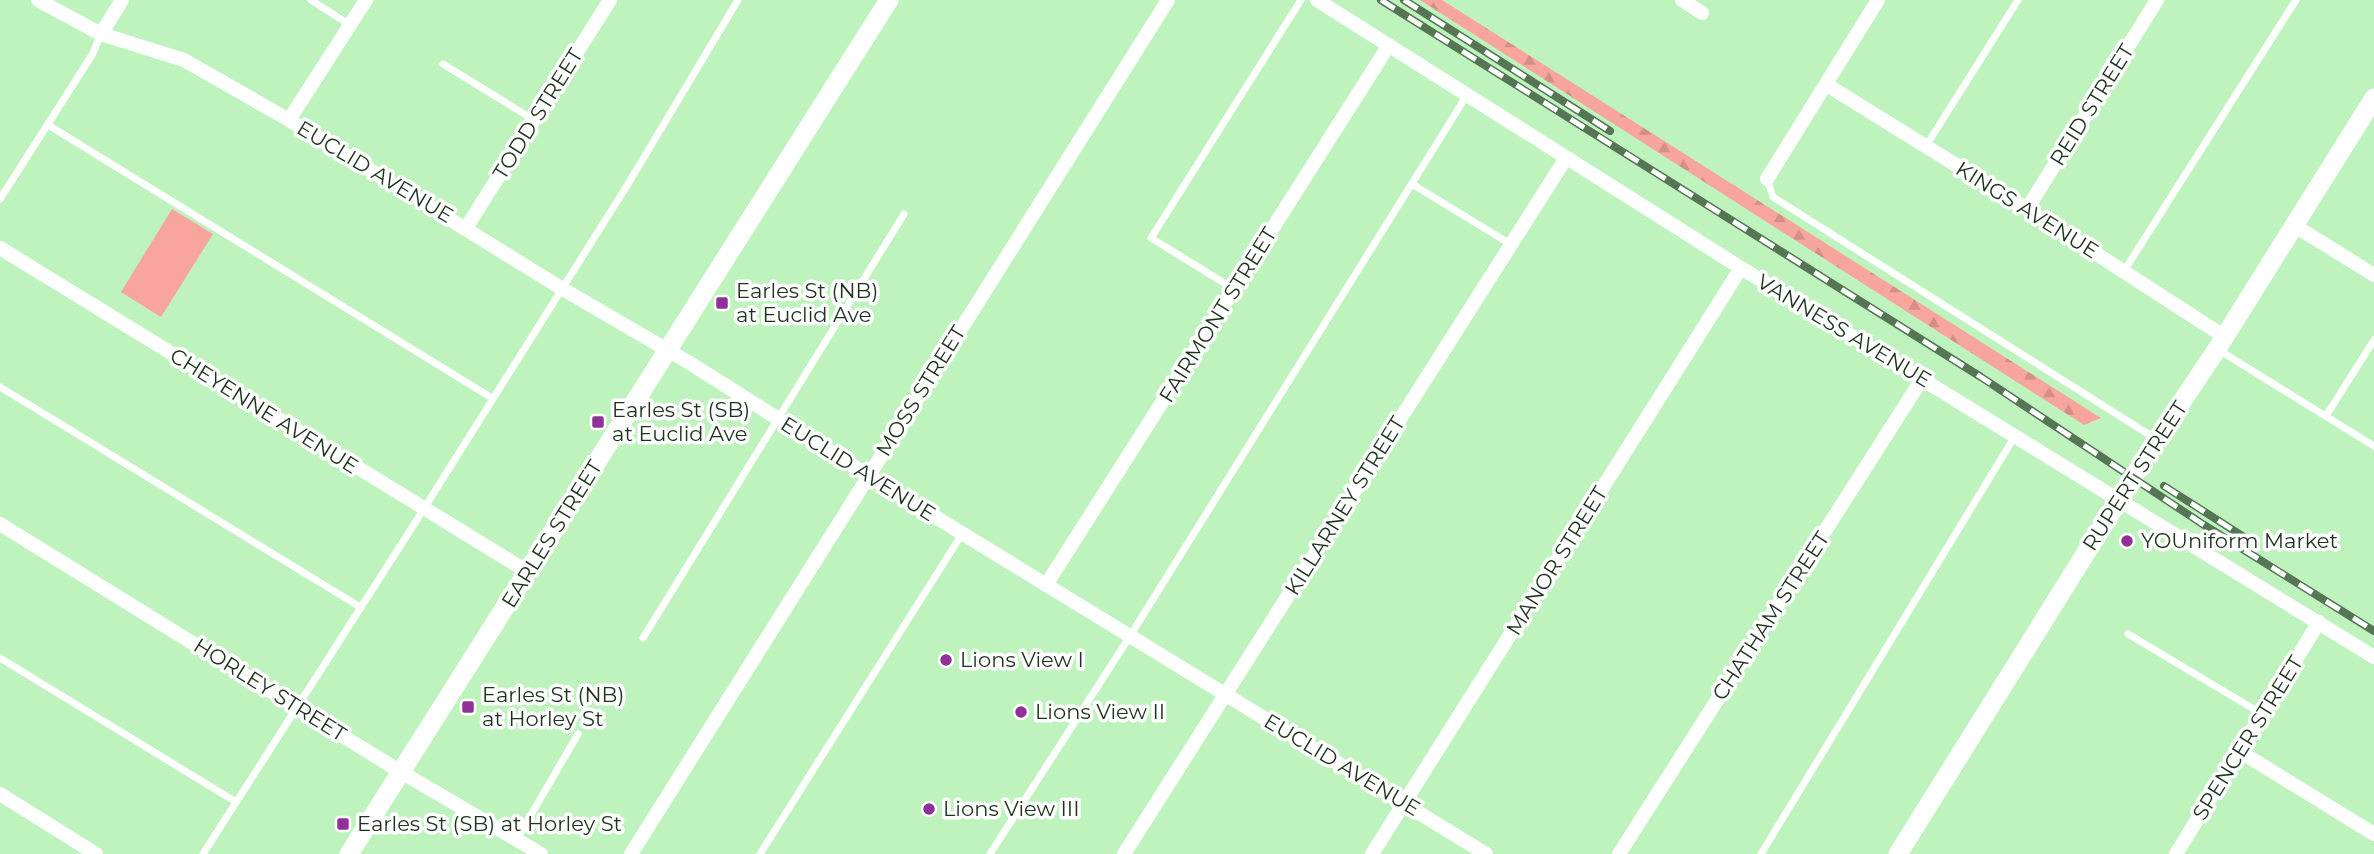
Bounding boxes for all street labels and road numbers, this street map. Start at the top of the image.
street label: REID STREET [2044,39,2139,170]
street label: TODD STREET [487,44,588,184]
street label: EUCLID AVENUE [293,115,458,228]
street label: KINGS AVENUE [1951,156,2103,263]
street label: FAIRMONT STREET [1154,223,1282,407]
street label: VANNESS AVENUE [1753,269,1936,393]
street label: MOSS STREET [870,321,971,461]
street label: CHEYENNE AVENUE [166,342,363,479]
street label: RUPERT STREET [2077,396,2192,555]
street label: EUCLID AVENUE [776,411,940,526]
street label: KILLARNEY STREET [1279,412,1410,600]
street label: EARLES STREET [496,455,607,612]
street label: MANOR STREET [1501,482,1612,640]
street label: CHATHAM STREET [1707,527,1834,705]
street label: HORLEY STREET [189,633,351,747]
street label: SPENCER STREET [2187,651,2308,824]
street label: EUCLID AVENUE [1260,708,1425,821]

